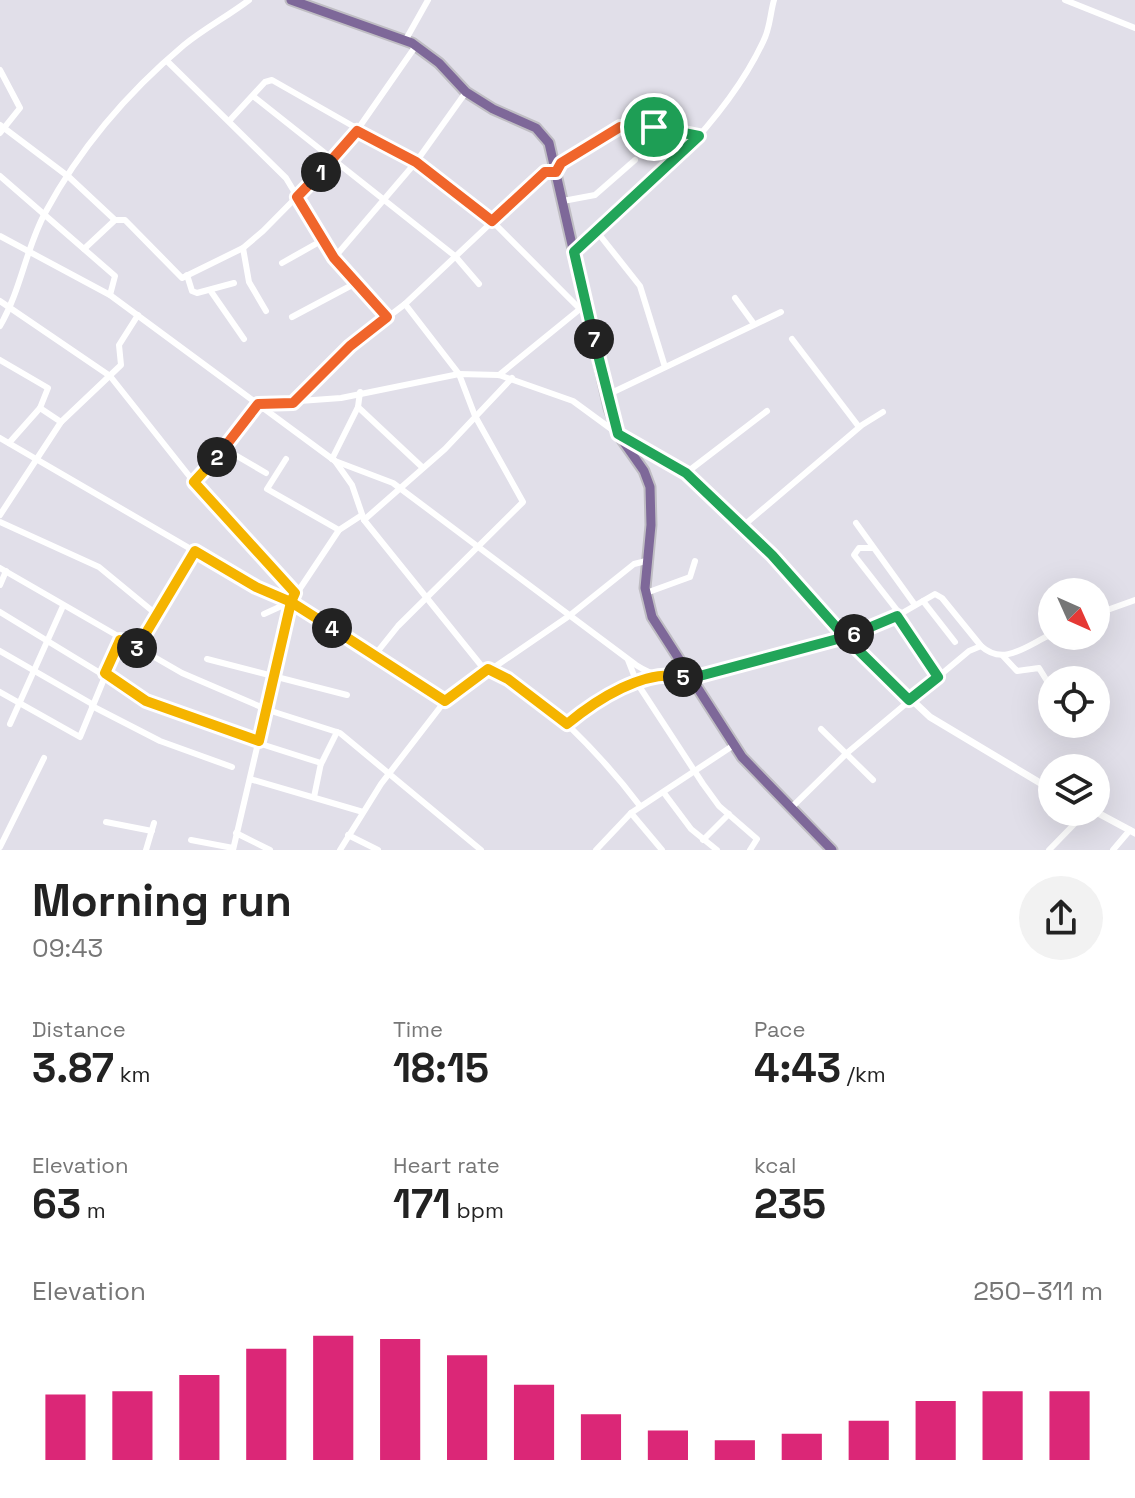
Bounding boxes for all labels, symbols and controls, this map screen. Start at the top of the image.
pin [620,93,688,161]
icon: arrive [632,105,676,149]
pin: 1 [301,152,341,192]
text: 1 [316,158,326,186]
pin: 7 [574,319,614,359]
text: 7 [588,325,600,353]
pin: 2 [197,437,237,477]
text: 2 [210,443,224,471]
north arrow [1038,578,1110,650]
map controls [1038,578,1110,826]
pin: 4 [312,608,352,648]
text: 4 [325,614,339,642]
pin: 6 [834,614,874,654]
text: 6 [847,620,861,648]
pin: 3 [117,628,157,668]
text: 3 [130,634,144,662]
pin: 5 [663,657,703,697]
text: 5 [676,663,690,691]
button: locate [1038,666,1110,738]
button: layers [1038,754,1110,826]
text: Morning run [32,873,292,929]
button: share [1019,876,1103,960]
text: 09:43 [32,931,103,965]
text: Distance [32,1015,126,1043]
text: Time [393,1015,443,1043]
text: Pace [754,1015,806,1043]
text: 3.87 [32,1043,114,1094]
text: 18:15 [393,1043,489,1094]
text: 4:43 [754,1043,841,1094]
text: km [114,1060,150,1088]
text: /km [841,1060,886,1088]
text: Elevation [32,1151,128,1179]
text: Heart rate [393,1151,500,1179]
text: kcal [754,1151,796,1179]
text: 63 [32,1179,81,1230]
text: 171 [393,1179,451,1230]
text: 235 [754,1179,826,1230]
text: m [81,1196,106,1224]
text: bpm [451,1196,504,1224]
text: Elevation [32,1274,146,1308]
text: 250–311 m [973,1274,1103,1308]

